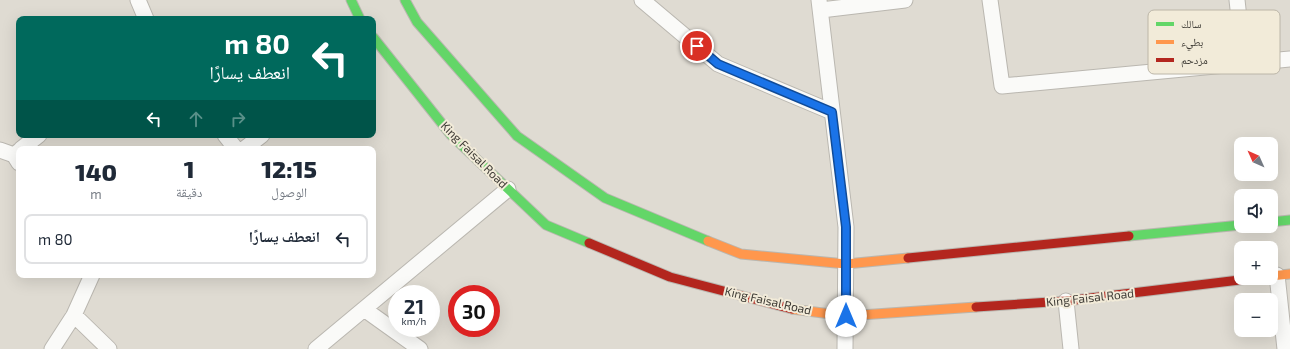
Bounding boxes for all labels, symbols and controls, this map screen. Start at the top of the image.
legend [1148,10,1280,74]
text: سالك [1181,17,1201,30]
text: 80 m [224,26,290,60]
pin [680,29,714,63]
icon: left [304,32,356,84]
icon: arrive [686,35,708,57]
text: بطيء [1181,35,1203,51]
text: مزدحم [1181,53,1208,68]
text: انعطف يسارًا [209,61,290,83]
icon: left [143,108,165,130]
icon: ahead [185,108,207,130]
icon: right [227,108,249,130]
street label: King Faisal Road [438,118,511,191]
north arrow [1234,137,1278,181]
map controls [1234,137,1278,337]
text: 1 [184,154,195,183]
text: 12:15 [261,154,317,183]
text: 140 [75,157,117,186]
text: دقيقة [176,184,202,200]
text: الوصول [271,184,307,200]
text: m [90,186,102,202]
button: sound [1234,189,1278,233]
text: انعطف يسارًا [249,227,320,245]
icon: left [332,228,354,250]
text: 80 m [38,230,73,248]
button: + [1234,241,1278,285]
street label: King Faisal Road [724,283,813,317]
speed limit sign: 30 [448,285,500,337]
street label: King Faisal Road [1045,285,1135,309]
button: − [1234,293,1278,337]
text: 21 [404,294,424,318]
position arrow [825,295,867,337]
text: km/h [402,315,426,327]

